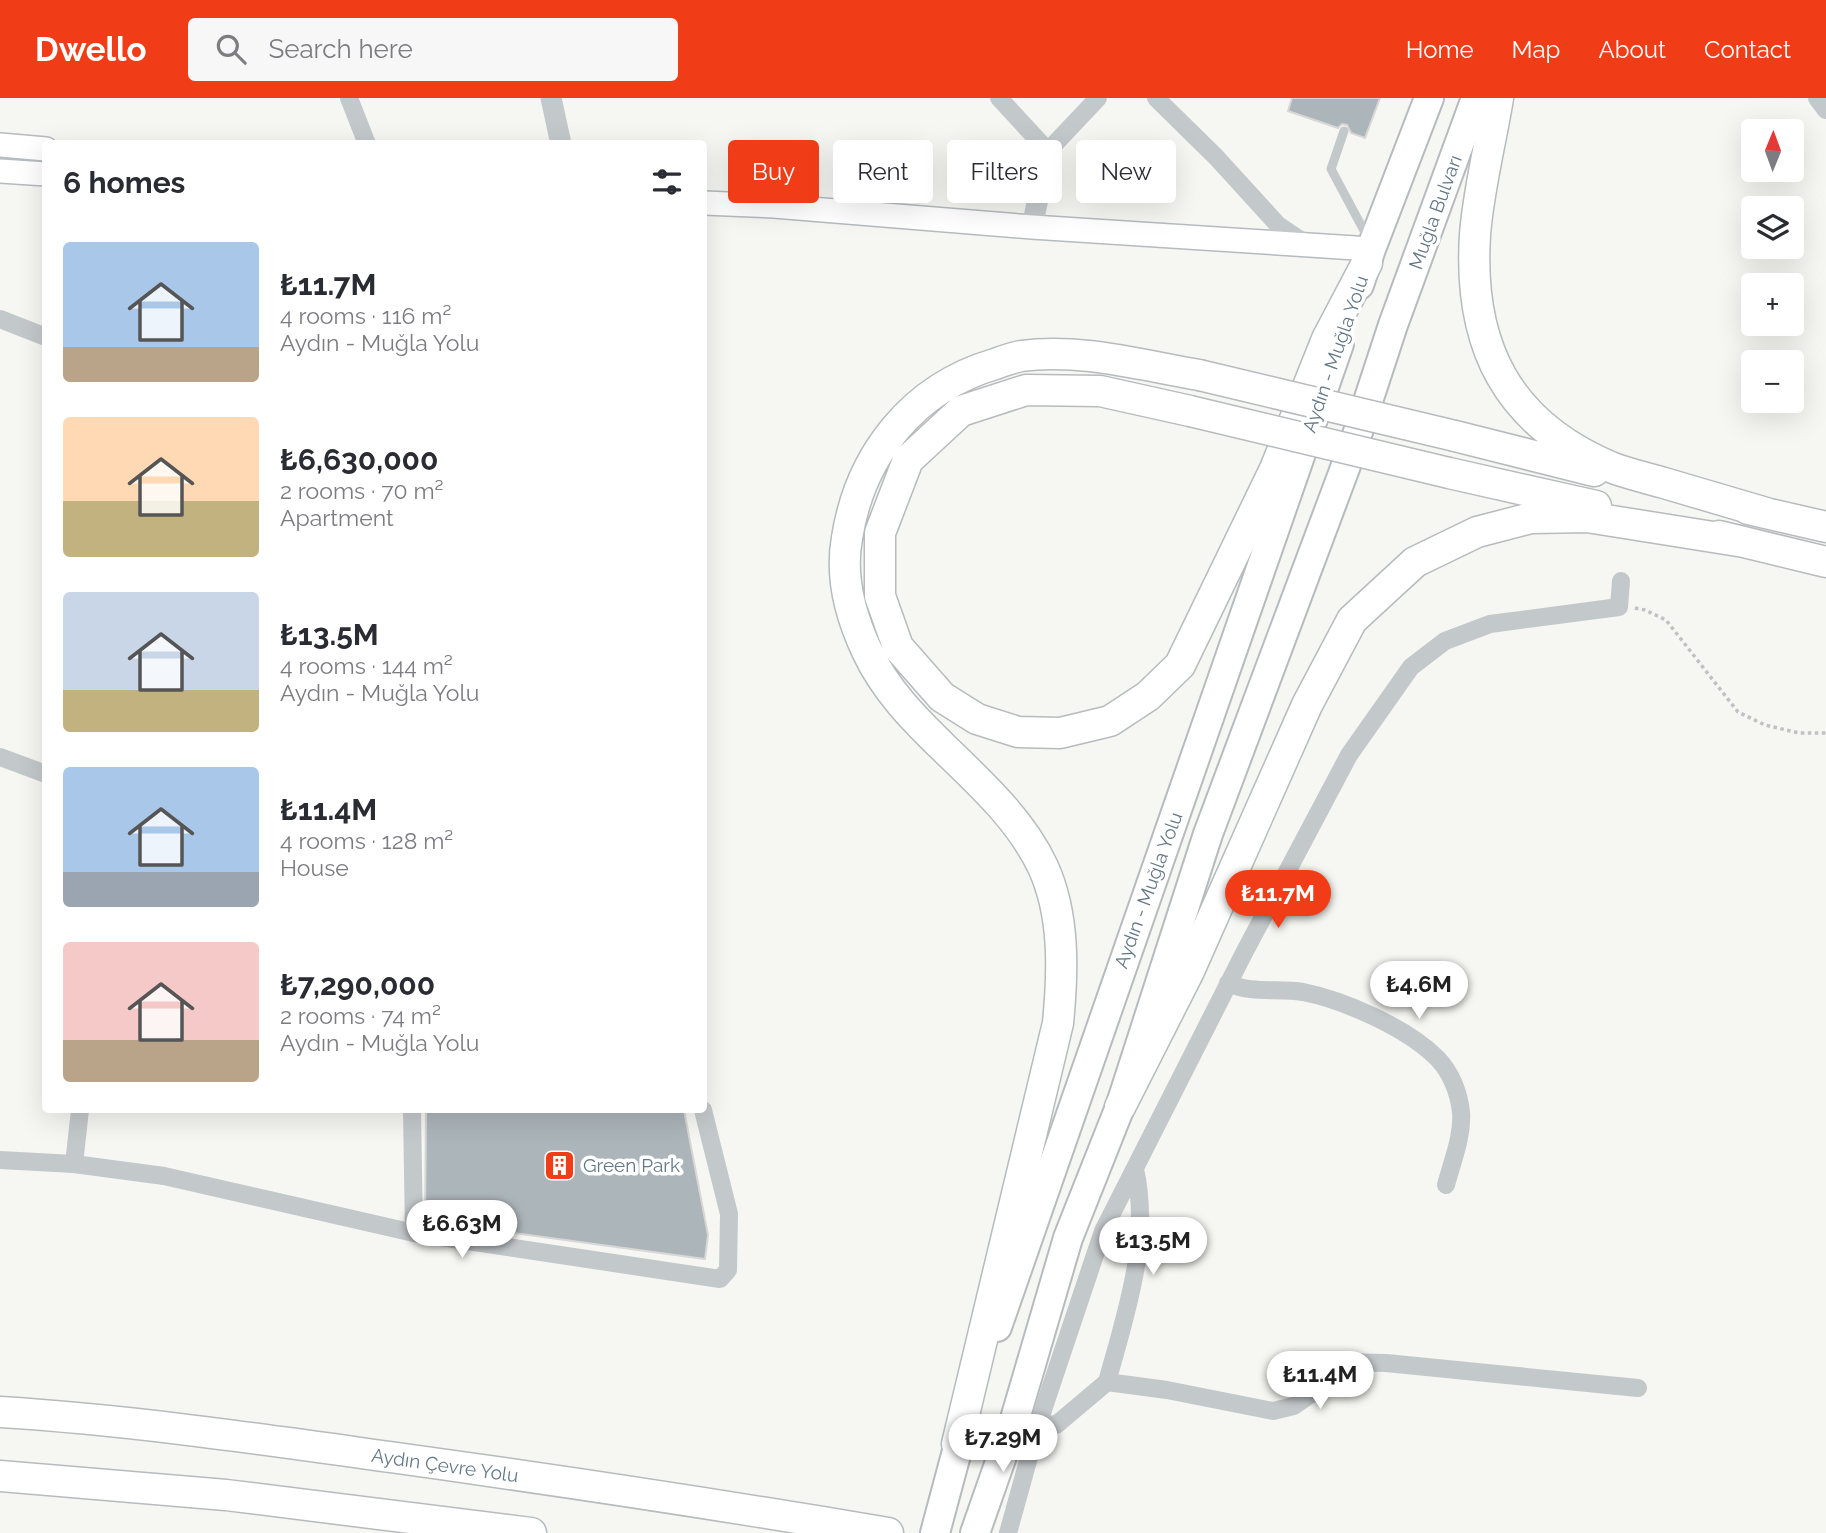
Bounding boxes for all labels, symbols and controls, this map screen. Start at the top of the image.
search box [188,18,678,81]
text: Dwello [35,30,146,69]
icon: search [212,30,250,68]
text: Search here [268,34,413,64]
text: Home [1406,35,1474,64]
text: Map [1512,35,1560,64]
text: About [1598,35,1666,64]
text: Contact [1704,35,1791,64]
north arrow [1741,119,1804,182]
map controls [1741,119,1804,413]
chip: Buy [728,140,819,203]
chip: Rent [833,140,933,203]
chip: Filters [947,140,1062,203]
chip: New [1076,140,1176,203]
street label: Muğla Bulvarı [1404,152,1466,272]
icon: filters [648,163,686,201]
text: 6 homes [63,165,185,200]
button: layers [1741,196,1804,259]
text: ₺11.7M [280,267,376,302]
icon: home [119,270,203,354]
street label: Aydın - Muğla Yolu [1298,273,1372,435]
button: + [1741,273,1804,336]
text: 4 rooms · 116 m² [280,302,451,329]
text: Aydın - Muğla Yolu [280,329,479,356]
button: − [1741,350,1804,413]
text: ₺6,630,000 [280,442,438,477]
icon: home [119,445,203,529]
text: 2 rooms · 70 m² [280,477,443,504]
text: Apartment [280,504,394,531]
text: ₺13.5M [280,617,379,652]
icon: home [119,620,203,704]
text: 4 rooms · 144 m² [280,652,453,679]
text: Aydın - Muğla Yolu [280,679,479,706]
text: ₺11.4M [280,792,377,827]
icon: home [119,795,203,879]
street label: Aydın - Muğla Yolu [1110,809,1186,971]
text: 4 rooms · 128 m² [280,827,453,854]
text: House [280,854,349,881]
pin: ₺11.7M [1221,870,1335,930]
text: ₺11.7M [1241,879,1315,906]
pin: ₺4.6M [1370,962,1468,1021]
text: ₺7,290,000 [280,967,435,1002]
icon: home [119,970,203,1054]
text: ₺4.6M [1386,970,1452,997]
text: 2 rooms · 74 m² [280,1002,441,1029]
text: Aydın - Muğla Yolu [280,1029,479,1056]
building icon: Green Park [543,1148,577,1182]
place label: Green Park [583,1154,680,1176]
pin: ₺6.63M [405,1200,519,1260]
text: ₺6.63M [422,1209,502,1236]
pin: ₺13.5M [1096,1218,1210,1277]
text: ₺13.5M [1115,1226,1191,1253]
pin: ₺11.4M [1263,1352,1377,1411]
text: ₺11.4M [1283,1360,1357,1387]
pin: ₺7.29M [946,1414,1060,1474]
text: ₺7.29M [965,1423,1041,1450]
street label: Aydın Çevre Yolu [370,1444,520,1486]

